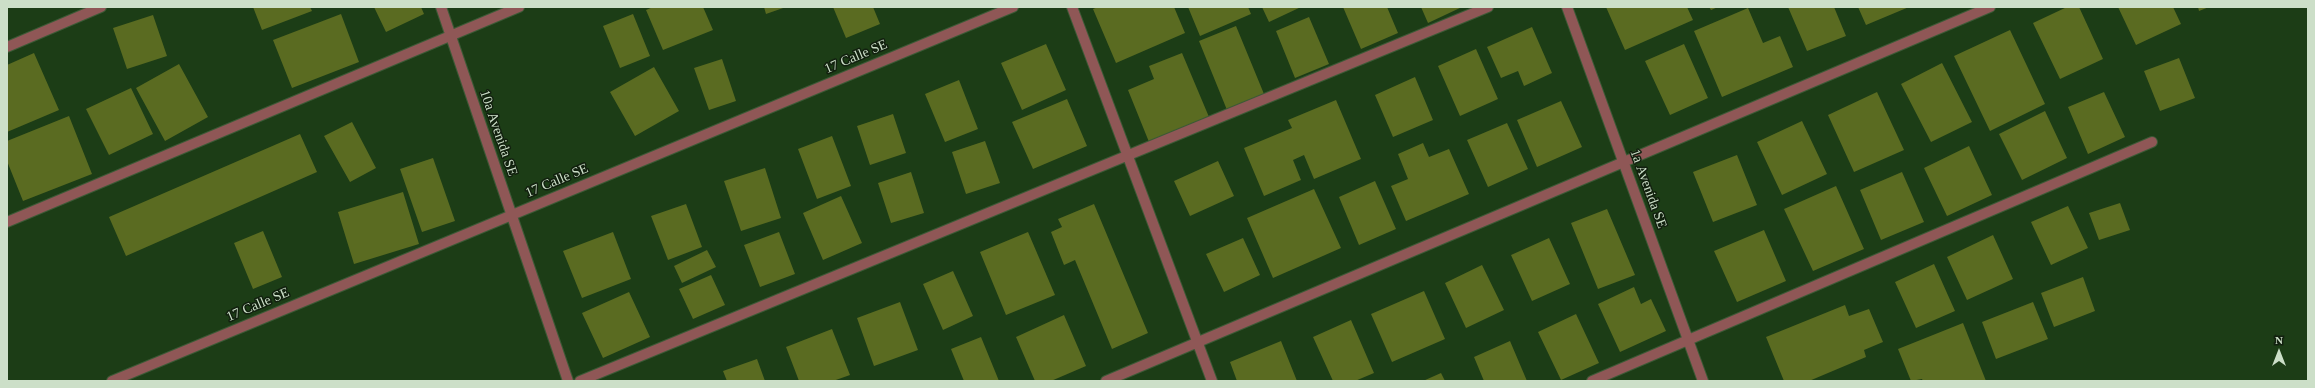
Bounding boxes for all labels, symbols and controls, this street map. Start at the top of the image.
street label: 17 Calle SE [822,36,890,78]
street label: 10a Avenida SE [475,88,521,178]
street label: 1a Avenida SE [1626,147,1670,231]
street label: 17 Calle SE [523,160,591,202]
street label: 17 Calle SE [224,284,292,326]
north arrow [2259,332,2299,372]
text: N [2275,334,2283,346]

